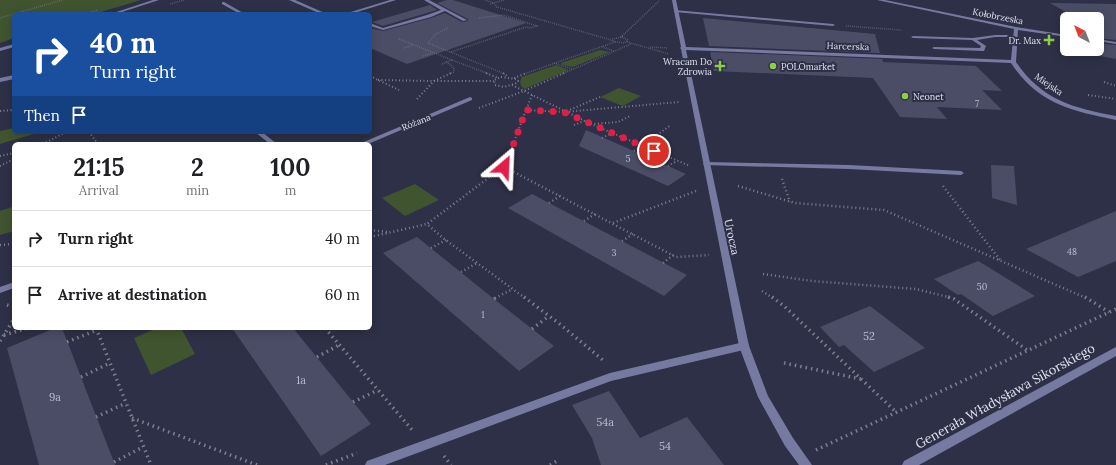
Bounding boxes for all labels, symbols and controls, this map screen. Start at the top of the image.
street label: Kołobrzeska [972,6,1025,26]
north arrow [1060,12,1104,56]
map controls [1060,12,1104,56]
text: 40 m [90,25,156,61]
icon: right [24,28,76,80]
place label: Dr. Max [1009,35,1041,46]
marker: Dr. Max [1044,35,1054,45]
street label: Harcerska [827,40,870,52]
place label: Wracam Do Zdrowia [663,56,712,77]
text: Turn right [90,60,176,83]
marker: Wracam Do Zdrowia [715,61,725,71]
marker: POLOmarket [768,61,778,71]
place label: POLOmarket [781,61,836,72]
street label: Miejska [1033,71,1065,98]
marker: Neonet [900,91,910,101]
place label: Neonet [913,91,944,102]
house number: 7 [975,98,979,109]
icon: arrive [68,104,90,126]
text: Then [24,106,60,125]
street label: Różana [400,111,432,133]
pin [637,134,671,168]
icon: arrive [643,140,665,162]
position arrow [483,146,525,188]
text: 21:15 [73,152,125,183]
text: 2 [191,152,204,183]
text: 100 [270,152,311,183]
house number: 5 [626,153,631,164]
text: Arrival [79,182,119,199]
text: min [186,182,209,199]
text: m [285,182,296,199]
street label: Urocza [721,218,743,257]
icon: right [24,228,46,250]
text: Turn right [58,229,134,248]
text: 40 m [325,229,360,248]
house number: 48 [1067,246,1077,257]
house number: 3 [611,247,617,258]
house number: 50 [977,281,988,292]
icon: arrive [24,284,46,306]
text: Arrive at destination [58,285,207,304]
text: 60 m [325,285,360,304]
house number: 1 [481,309,485,320]
house number: 52 [863,329,875,343]
street label: Generała Władysława Sikorskiego [912,339,1098,453]
house number: 1a [296,373,306,387]
house number: 9a [49,390,61,404]
house number: 54a [596,415,614,429]
house number: 54 [659,439,671,453]

